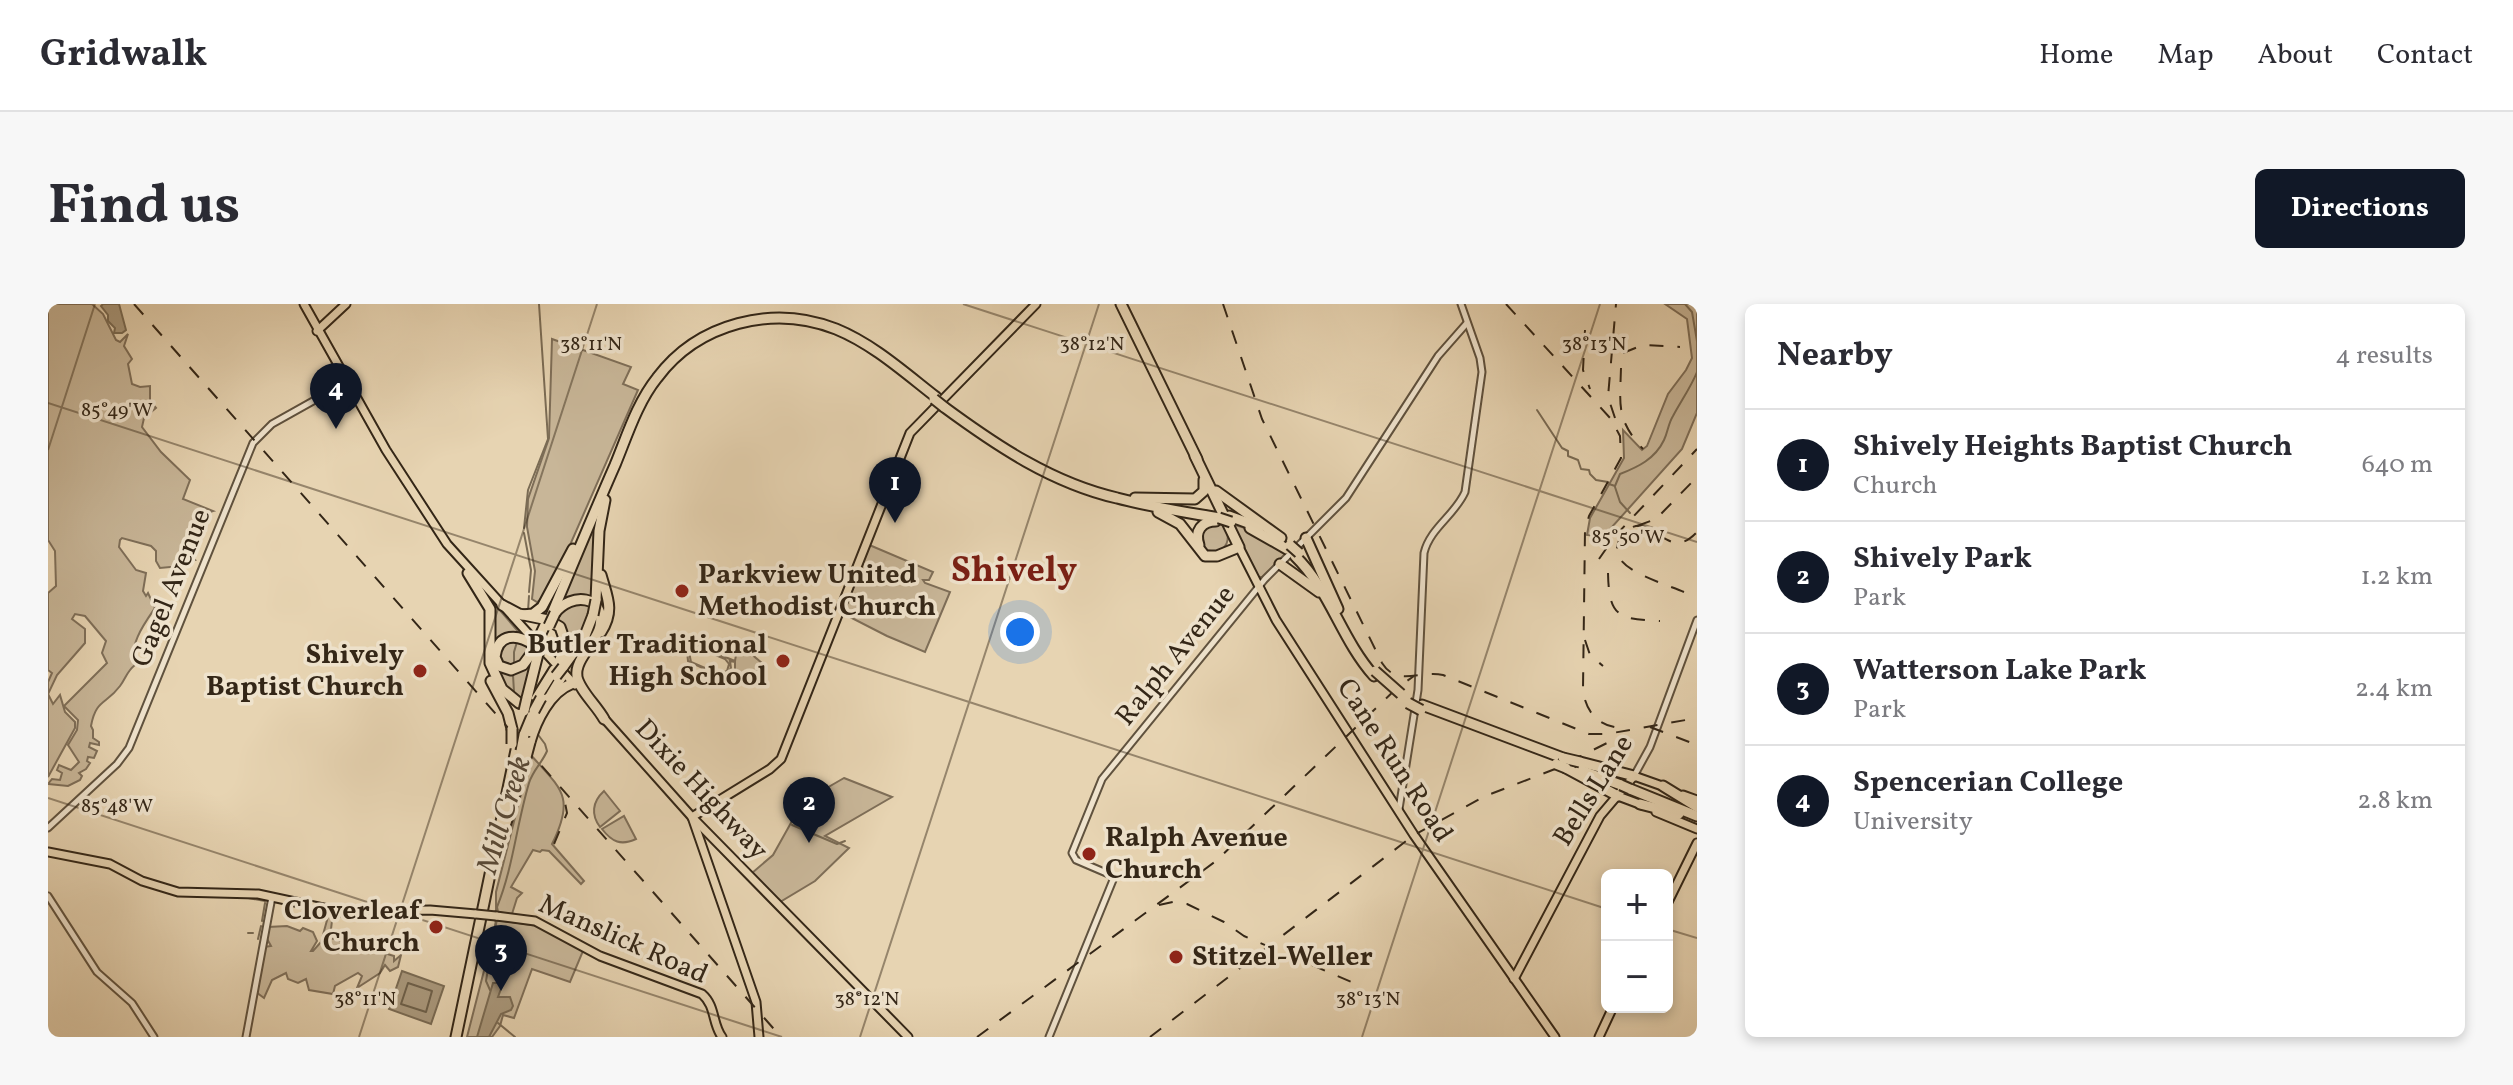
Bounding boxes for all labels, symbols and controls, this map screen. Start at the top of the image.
text: Gridwalk [40,29,207,82]
text: Home [2039,36,2113,75]
text: Map [2157,36,2213,75]
text: About [2257,36,2333,75]
text: Contact [2377,36,2473,75]
text: Find us [48,169,240,247]
button: Directions [2255,169,2465,248]
text: 38°11'N [560,331,622,359]
text: 38°12'N [1060,331,1125,359]
text: 38°13'N [1562,331,1627,359]
text: Nearby [1777,333,1893,380]
text: 4 results [2335,338,2433,374]
pin: 4 [310,363,362,429]
text: 85°49'W [81,397,153,425]
text: Shively Heights Baptist Church [1853,426,2293,468]
text: 1 [1798,447,1808,483]
text: 640 m [2362,447,2433,483]
pin: 1 [869,457,921,523]
text: Church [1853,468,1938,504]
street label: Gagel Avenue [123,503,221,673]
text: 85°50'W [1592,524,1664,552]
text: Shively Park [1853,538,2032,580]
district label: Shively [951,547,1077,597]
place label: Parkview United Methodist Church [698,556,936,627]
text: 2 [1796,559,1810,595]
text: 1.2 km [2360,559,2433,595]
street label: Ralph Avenue [1107,577,1245,735]
text: Park [1853,580,1906,616]
marker: Parkview United Methodist Church [673,582,691,600]
your location [1000,612,1040,652]
place label: Butler Traditional High School [527,626,767,697]
place label: Shively Baptist Church [206,636,404,707]
text: Watterson Lake Park [1853,650,2146,692]
marker: Butler Traditional High School [774,652,792,670]
marker: Shively Baptist Church [411,662,429,680]
street label: Cane Run Road [1326,671,1462,851]
text: 3 [1796,671,1810,707]
text: 2.4 km [2355,671,2433,707]
text: Park [1853,692,1906,728]
street label: Dixie Highway [625,711,777,869]
street label: Bells Lane [1544,728,1644,854]
water label: Mill Creek [467,751,543,880]
text: Spencerian College [1853,762,2123,804]
pin: 2 [783,777,835,843]
text: 4 [1795,783,1811,819]
text: 2.8 km [2357,783,2433,819]
text: 85°48'W [81,793,153,821]
text: University [1853,804,1973,840]
place label: Ralph Avenue Church [1105,819,1288,890]
marker: Ralph Avenue Church [1080,845,1098,863]
map controls [1601,869,1673,1013]
button: + [1601,869,1673,941]
street label: Manslick Road [532,885,714,995]
place label: Cloverleaf Church [284,892,422,963]
marker: Cloverleaf Church [427,918,445,936]
pin: 3 [475,925,527,991]
place label: Stitzel-Weller [1192,938,1373,977]
button: − [1601,941,1673,1013]
marker: Stitzel-Weller [1167,948,1185,966]
text: 38°11'N [334,986,396,1014]
text: 38°12'N [835,986,900,1014]
text: 38°13'N [1336,986,1401,1014]

